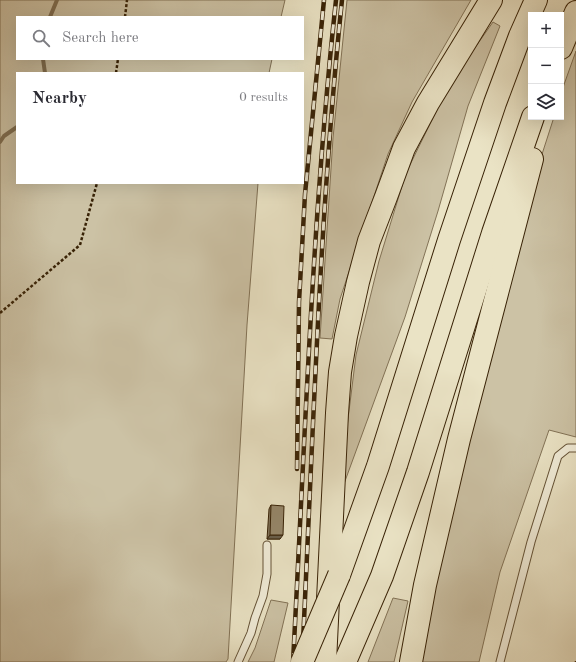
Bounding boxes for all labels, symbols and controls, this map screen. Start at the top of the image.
map controls [528,12,564,120]
button: + [528,12,564,48]
search box [16,16,304,60]
icon: search [30,27,52,49]
text: Search here [62,31,139,46]
button: − [528,48,564,84]
button: layers [528,84,564,120]
text: Nearby [32,90,87,107]
text: 0 results [239,91,288,104]

